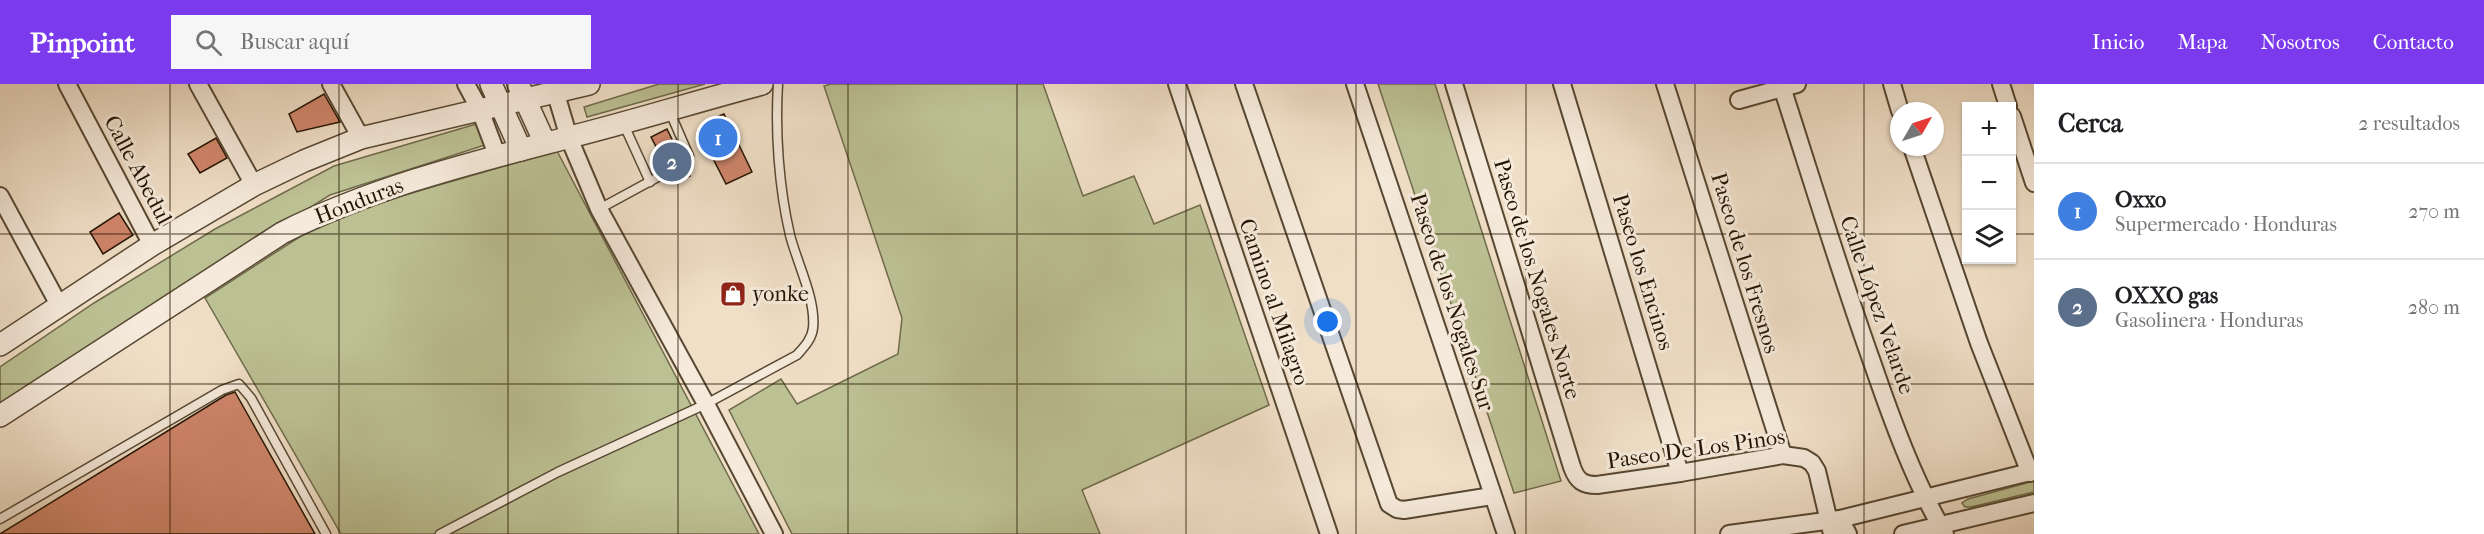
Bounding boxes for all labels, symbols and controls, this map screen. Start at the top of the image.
search box [171,15,591,69]
text: Pinpoint [30,26,135,59]
icon: search [192,26,225,59]
text: Buscar aquí [240,29,349,55]
text: Inicio [2092,30,2144,54]
text: Mapa [2177,30,2227,54]
text: Nosotros [2260,30,2340,54]
text: Contacto [2373,30,2454,54]
north arrow [1890,102,1944,156]
map controls [1962,102,2016,264]
button: + [1962,102,2016,156]
text: Cerca [2058,108,2123,139]
street label: Calle Abedul [98,111,178,229]
text: 2 resultados [2358,112,2460,135]
pin: 1 [698,116,738,160]
pin: 2 [652,140,692,184]
street label: Paseo de los Nogales Norte [1488,156,1586,403]
button: − [1962,156,2016,210]
street label: Paseo de los Fresnos [1705,170,1785,356]
street label: Honduras [311,172,407,230]
text: Oxxo [2115,187,2166,213]
street label: Paseo de los Nogales Sur [1404,190,1500,415]
street label: Paseo los Encinos [1607,191,1679,353]
text: 1 [2074,200,2081,223]
text: 270 m [2408,200,2460,223]
button: layers [1962,210,2016,264]
street label: Calle López Velarde [1834,213,1920,397]
text: Supermercado · Honduras [2115,213,2337,236]
street label: Camino al Milagro [1233,215,1315,389]
shop icon: yonke [718,279,748,309]
place label: yonke [752,281,809,307]
text: OXXO gas [2115,283,2218,309]
text: 2 [2072,296,2083,319]
text: 280 m [2408,296,2460,319]
your location [1313,307,1342,336]
text: Gasolinera · Honduras [2115,309,2303,332]
street label: Paseo De Los Pinos [1605,424,1787,474]

